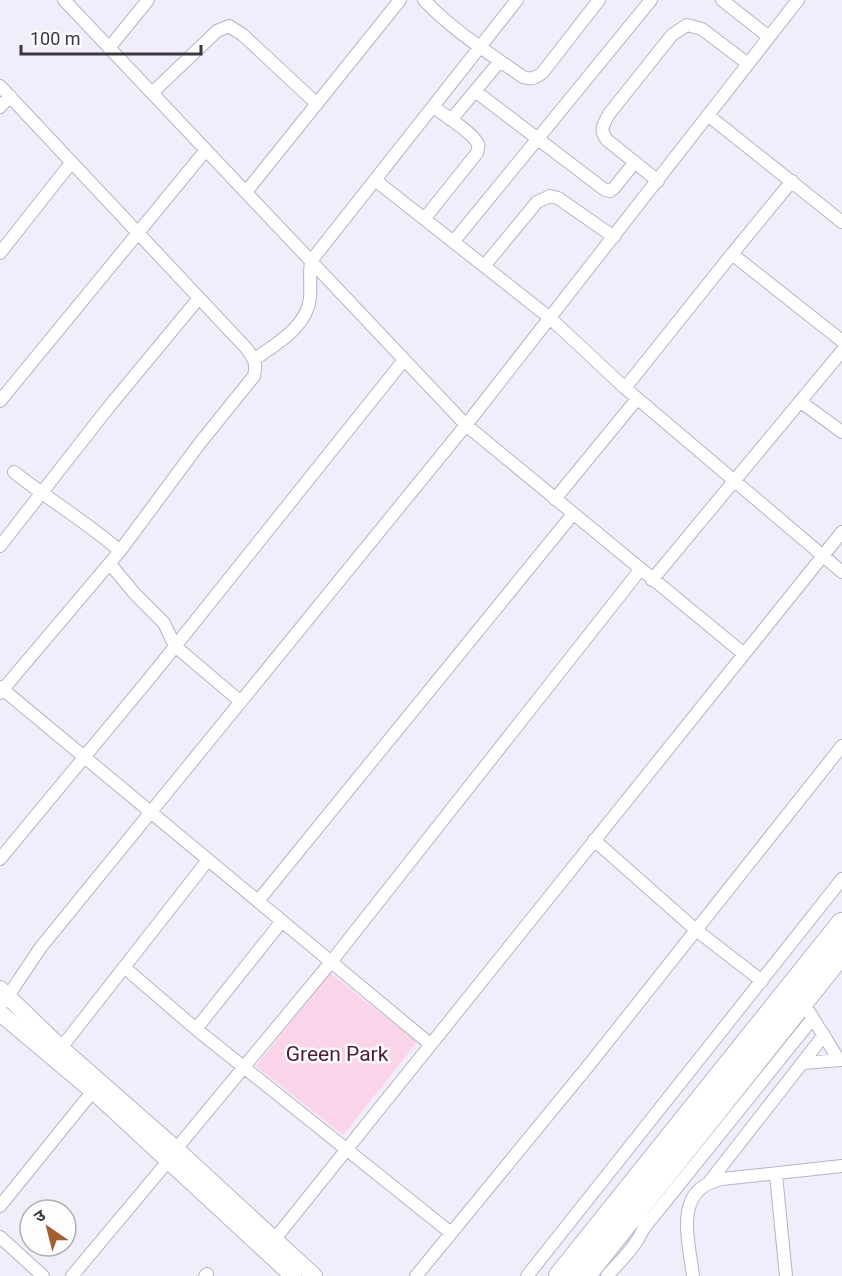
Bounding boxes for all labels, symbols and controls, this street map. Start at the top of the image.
scale bar [21,18,201,56]
text: 100 m [30,28,81,49]
park label: Green Park [286,1042,389,1066]
north arrow [18,1198,78,1258]
text: उ [30,1205,49,1227]

